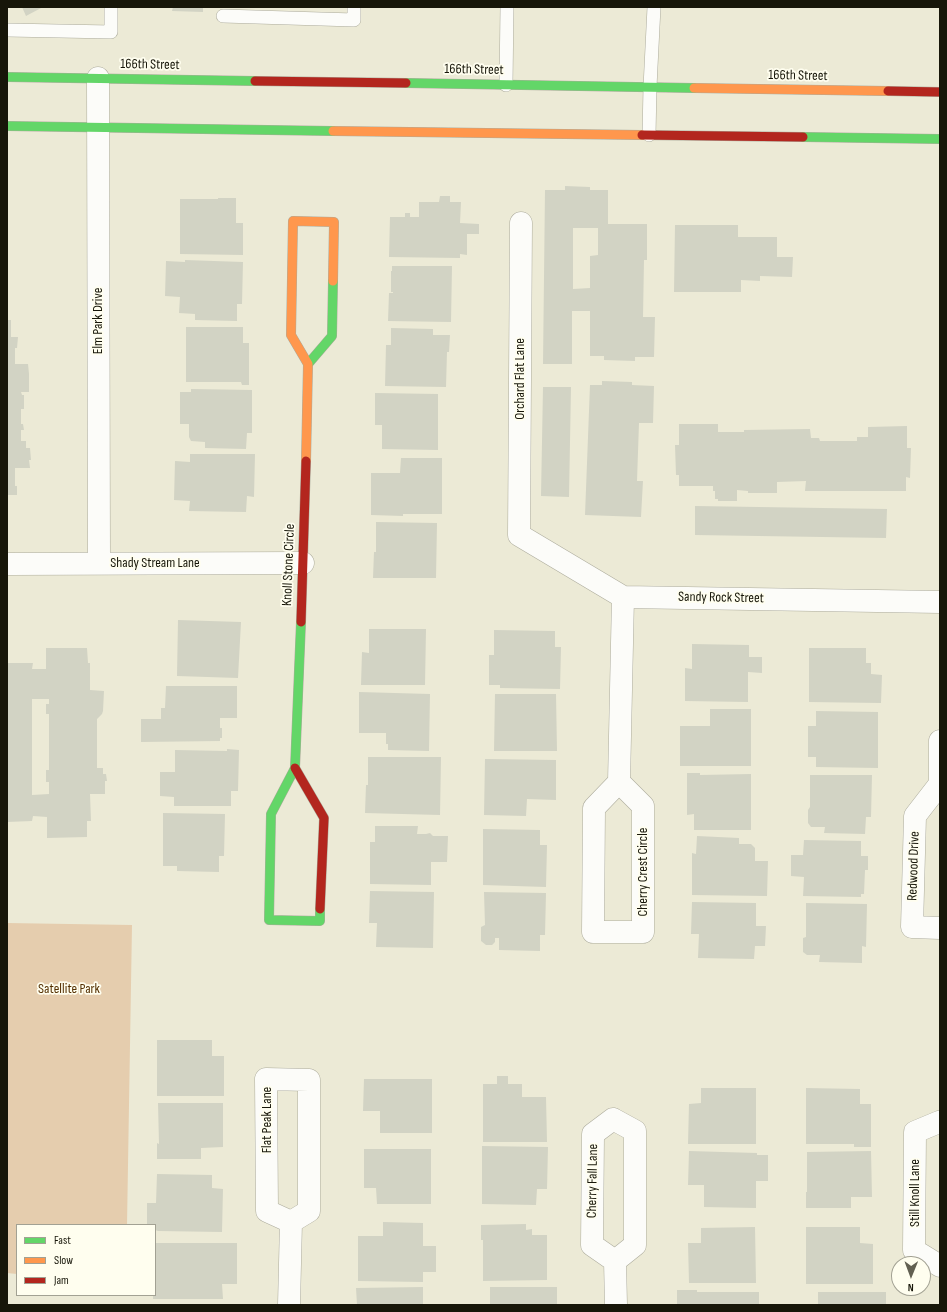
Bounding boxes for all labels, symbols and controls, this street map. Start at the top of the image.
street label: 166th Street [120,56,180,74]
street label: 166th Street [444,61,504,79]
street label: 166th Street [768,67,828,85]
street label: Elm Park Drive [90,288,106,354]
street label: Orchard Flat Lane [512,338,528,420]
street label: Knoll Stone Circle [279,524,299,606]
street label: Shady Stream Lane [110,555,200,571]
street label: Sandy Rock Street [678,589,764,607]
street label: Cherry Crest Circle [635,828,651,916]
street label: Redwood Drive [904,831,924,901]
park label: Satellite Park [38,981,100,997]
street label: Flat Peak Lane [259,1087,275,1153]
street label: Cherry Fall Lane [584,1144,602,1218]
street label: Still Knoll Lane [907,1159,923,1227]
legend [16,1224,156,1296]
text: Fast [54,1233,71,1248]
text: Slow [54,1253,73,1268]
north arrow [891,1256,931,1296]
text: Jam [54,1273,69,1288]
text: N [908,1281,914,1294]

